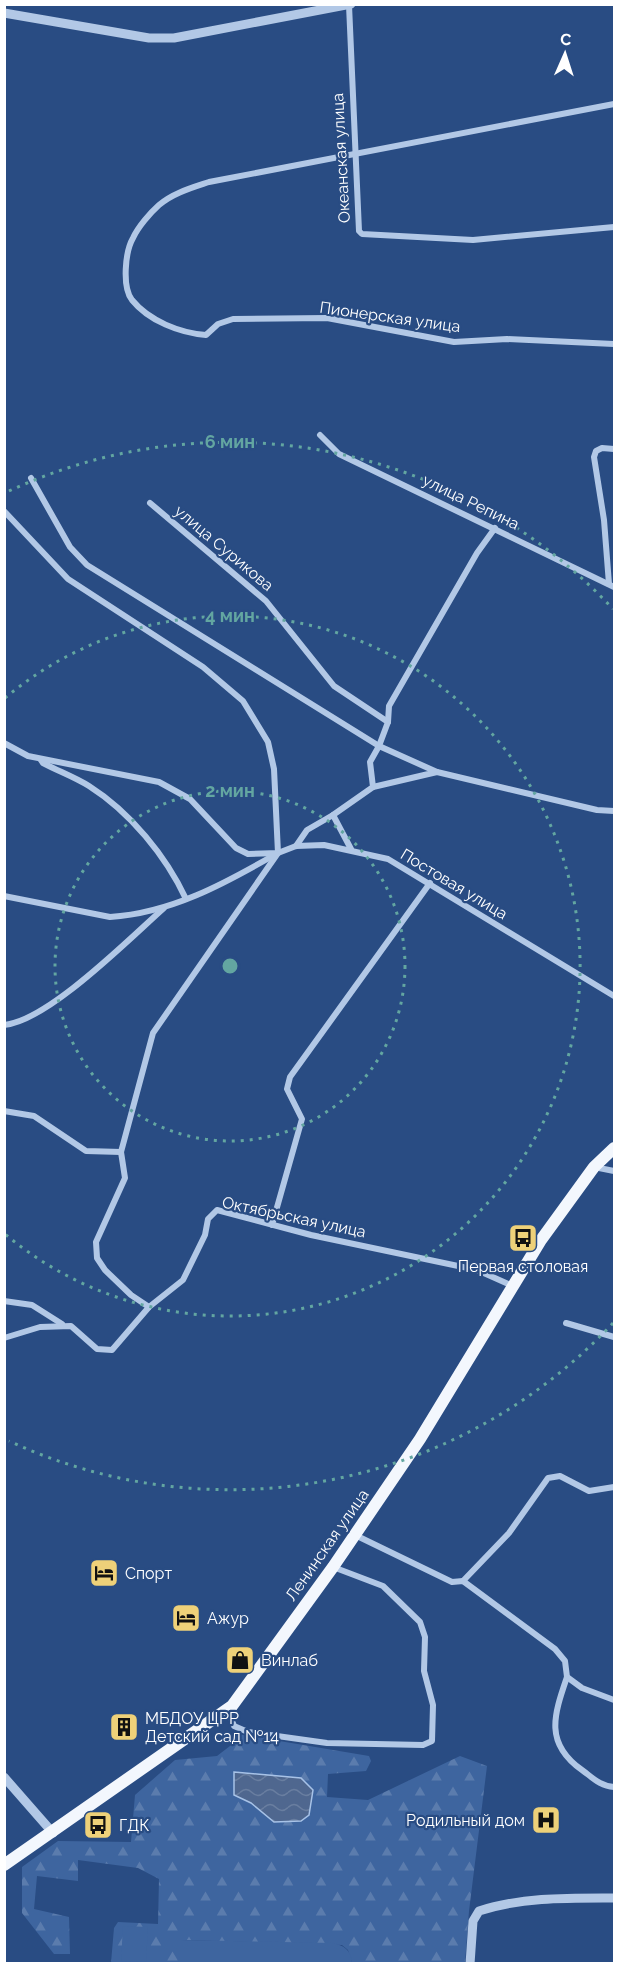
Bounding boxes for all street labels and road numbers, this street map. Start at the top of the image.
street label: Океанская улица [328,92,354,224]
street label: Пионерская улица [318,298,462,336]
street label: улица Репина [419,470,523,534]
street label: улица Сурикова [171,501,277,595]
street label: Постовая улица [397,845,511,923]
street label: Октябрьская улица [220,1192,368,1242]
street label: Ленинская улица [281,1485,373,1605]

